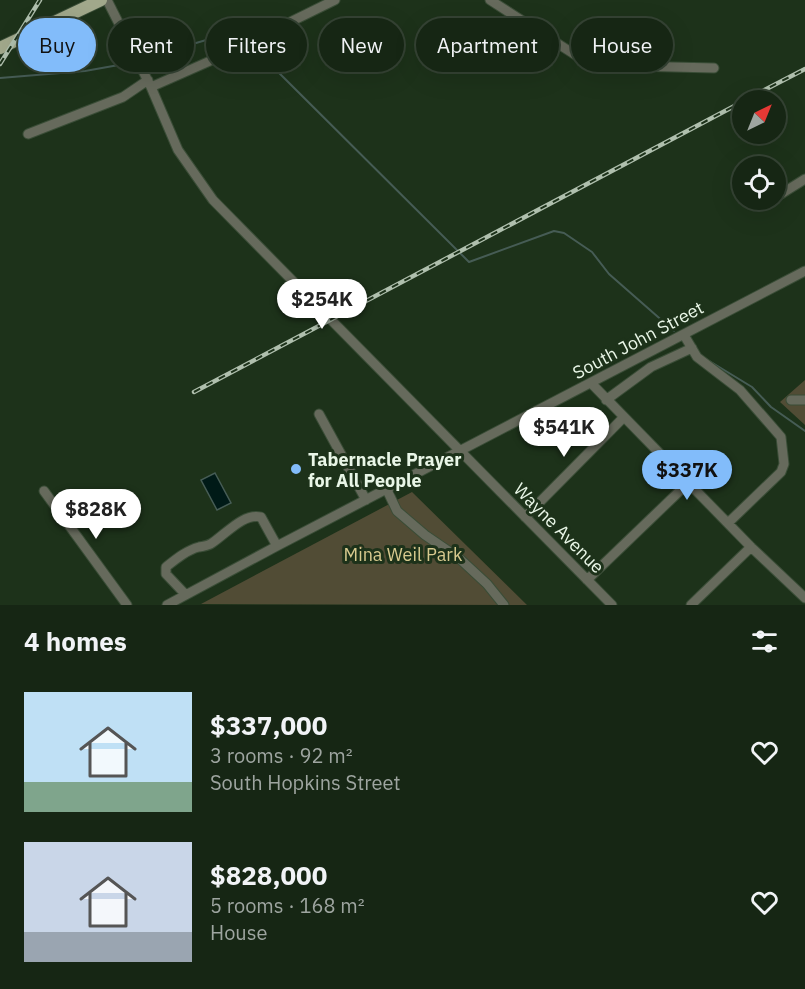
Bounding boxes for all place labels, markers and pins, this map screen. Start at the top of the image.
pin: $254K [280,279,364,330]
pin: $541K [522,407,606,458]
place label: Tabernacle Prayer for All People [308,448,462,492]
pin: $337K [645,450,729,501]
marker: Tabernacle Prayer for All People [289,462,303,476]
pin: $828K [54,489,138,540]

